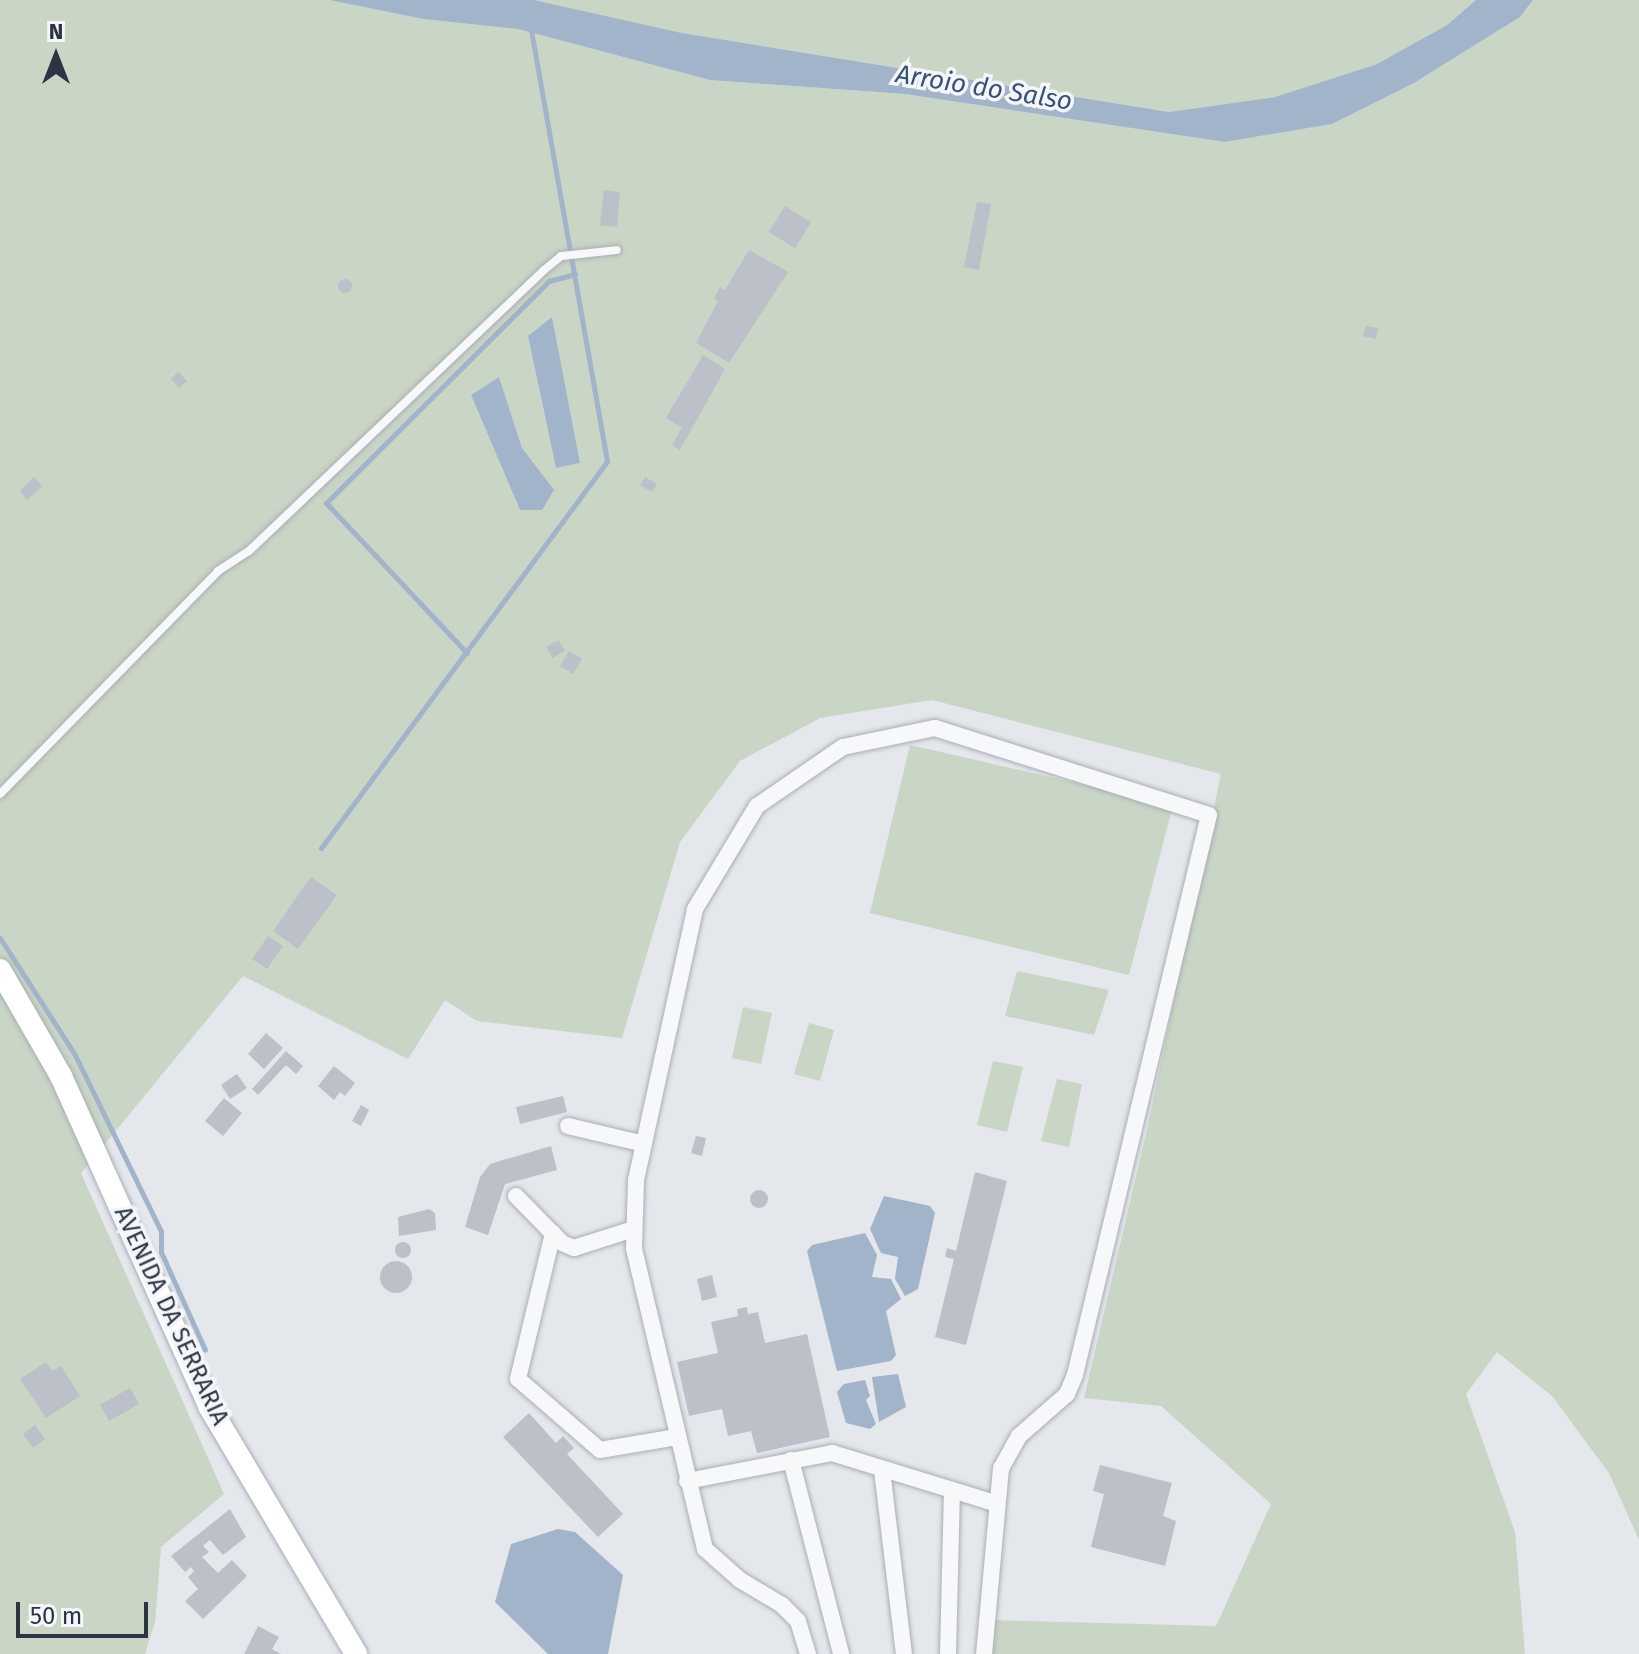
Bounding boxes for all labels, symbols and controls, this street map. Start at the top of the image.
north arrow [16,16,96,96]
text: N [49,18,63,45]
water label: Arroio do Salso [894,59,1074,117]
street label: AVENIDA DA SERRARIA [108,1202,234,1430]
scale bar [20,1586,152,1636]
text: 50 m [30,1602,82,1630]

